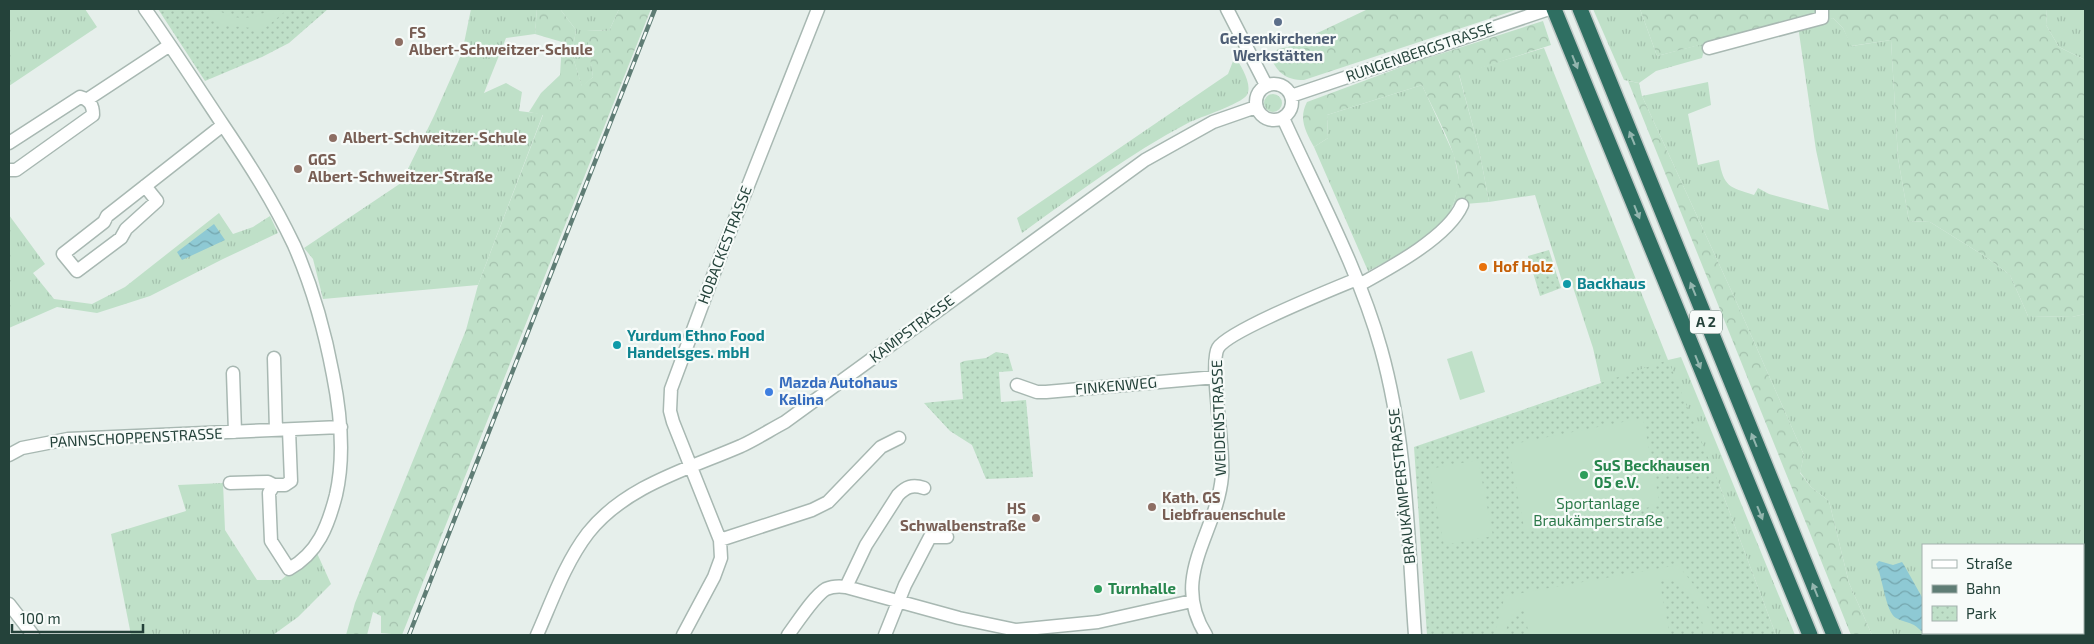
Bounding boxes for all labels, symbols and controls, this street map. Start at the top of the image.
marker: Gelsenkirchener Werkstätten [1272,16,1284,28]
street label: RUNGENBERGSTRASSE [1343,17,1496,85]
place label: FS Albert-Schweitzer-Schule [409,23,593,58]
place label: Gelsenkirchener Werkstätten [1220,29,1337,64]
marker: FS Albert-Schweitzer-Schule [393,36,405,48]
one-way arrow [1572,54,1580,69]
place label: Albert-Schweitzer-Schule [343,128,527,146]
one-way arrow [1628,131,1635,146]
marker: Albert-Schweitzer-Schule [327,132,339,144]
place label: GGS Albert-Schweitzer-Straße [308,150,493,185]
marker: GGS Albert-Schweitzer-Straße [292,163,304,175]
street label: HOBACKESTRASSE [693,183,755,306]
one-way arrow [1633,205,1641,219]
place label: Hof Holz [1493,257,1553,275]
marker: Hof Holz [1477,261,1489,273]
place label: Backhaus [1577,274,1646,292]
marker: Backhaus [1561,278,1573,290]
one-way arrow [1689,281,1697,296]
street label: KAMPSTRASSE [866,291,957,366]
road number: A 2 [1690,311,1722,334]
place label: Yurdum Ethno Food Handelsges. mbH [627,326,765,361]
marker: Yurdum Ethno Food Handelsges. mbH [611,339,623,351]
one-way arrow [1695,355,1702,370]
street label: WEIDENSTRASSE [1207,360,1229,477]
street label: FINKENWEG [1074,372,1158,398]
place label: Mazda Autohaus Kalina [779,373,898,408]
marker: Mazda Autohaus Kalina [763,386,775,398]
street label: BRAUKÄMPERSTRASSE [1384,407,1418,565]
street label: PANNSCHOPPENSTRASSE [49,423,223,451]
one-way arrow [1750,432,1758,447]
place label: SuS Beckhausen 05 e.V. [1594,456,1710,491]
marker: SuS Beckhausen 05 e.V. [1578,469,1590,481]
place label: Kath. GS Liebfrauenschule [1162,488,1286,523]
park label: Sportanlage Braukämperstraße [1533,494,1663,529]
place label: HS Schwalbenstraße [900,499,1026,534]
marker: Kath. GS Liebfrauenschule [1146,501,1158,513]
one-way arrow [1756,506,1764,520]
marker: HS Schwalbenstraße [1030,512,1042,524]
legend [1922,544,2084,634]
text: Straße [1966,554,2012,572]
place label: Turnhalle [1108,579,1176,597]
text: Bahn [1966,579,2001,597]
marker: Turnhalle [1092,583,1104,595]
one-way arrow [1811,583,1819,597]
scale bar [12,602,144,634]
text: Park [1966,604,1997,622]
text: 100 m [20,609,61,627]

